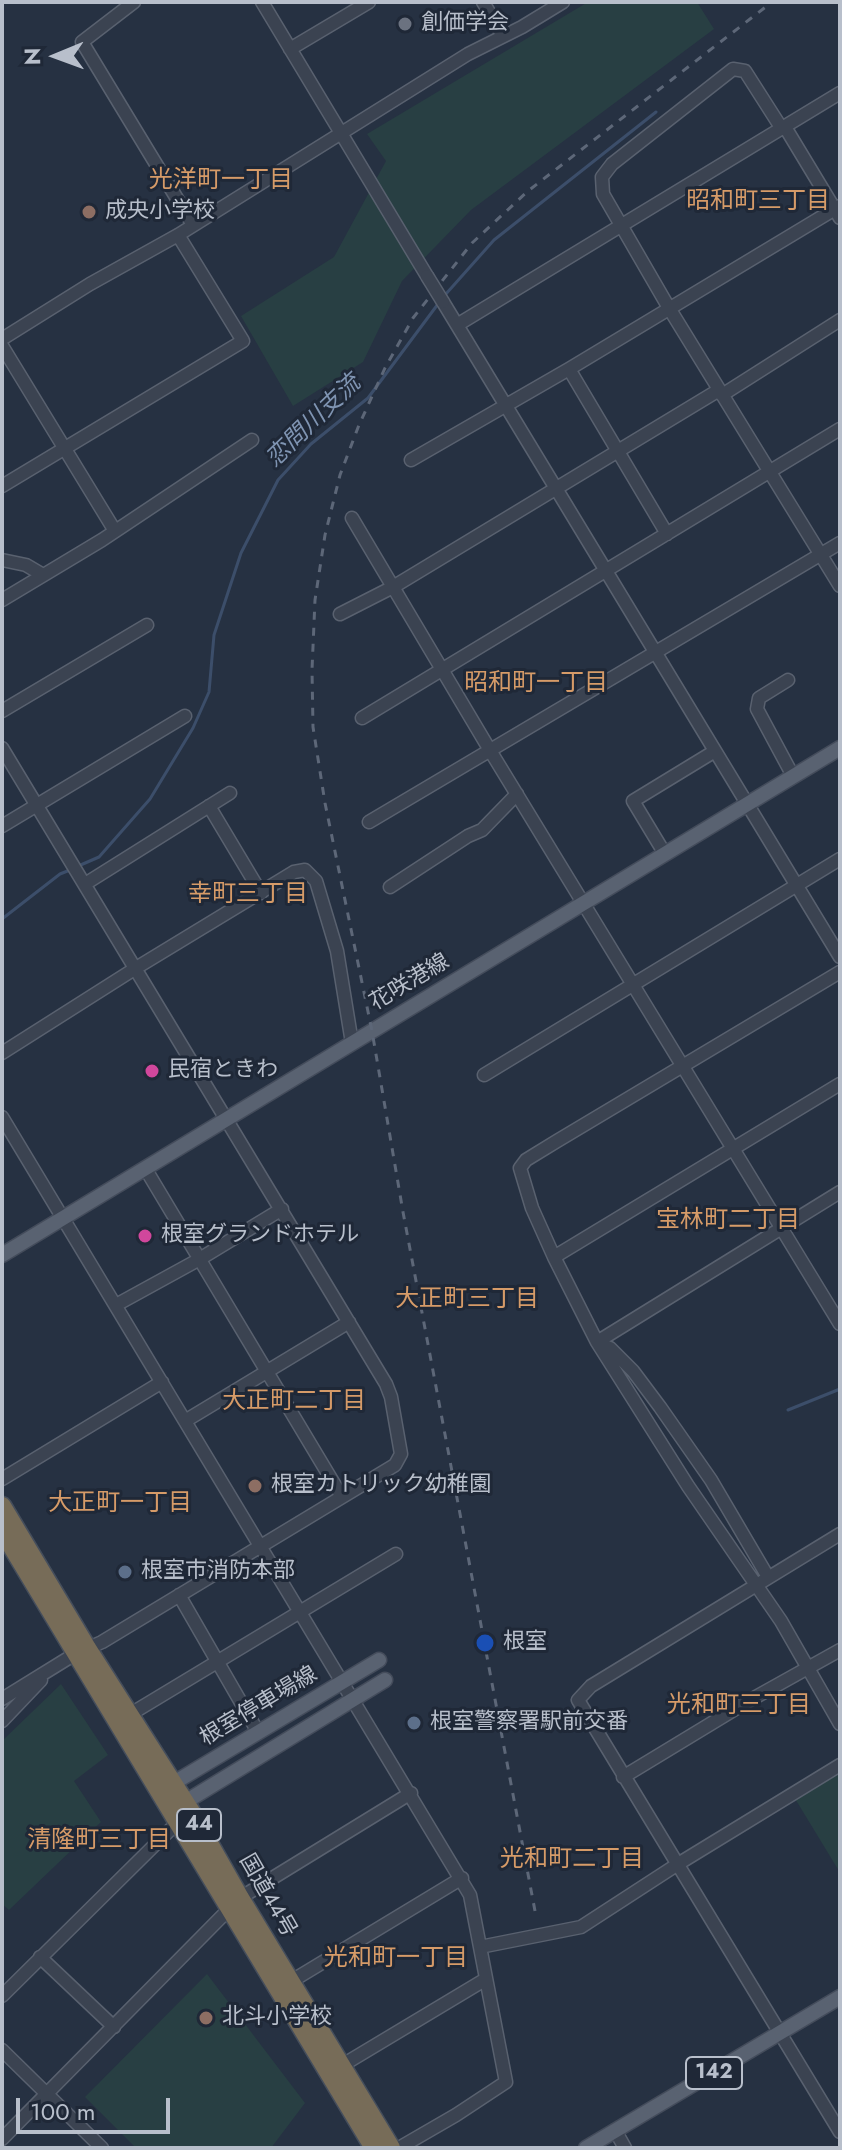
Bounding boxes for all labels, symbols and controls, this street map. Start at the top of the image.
place label: 創価学会 [421,11,509,37]
marker: 創価学会 [396,15,414,33]
north arrow [16,16,96,96]
text: N [16,47,48,65]
district label: 光洋町一丁目 [149,167,293,195]
district label: 昭和町三丁目 [686,188,830,216]
place label: 成央小学校 [105,199,215,225]
marker: 成央小学校 [80,203,98,221]
water label: 恋問川支流 [261,370,367,474]
district label: 昭和町一丁目 [464,670,608,698]
district label: 幸町三丁目 [188,881,308,909]
street label: 花咲港線 [365,949,455,1017]
place label: 民宿ときわ [168,1058,278,1084]
marker: 民宿ときわ [143,1062,161,1080]
district label: 宝林町二丁目 [656,1207,800,1235]
place label: 根室グランドホテル [161,1223,359,1249]
marker: 根室グランドホテル [136,1227,154,1245]
district label: 大正町三丁目 [395,1286,539,1314]
district label: 大正町二丁目 [222,1388,366,1416]
place label: 根室カトリック幼稚園 [271,1473,491,1499]
marker: 根室カトリック幼稚園 [246,1477,264,1495]
district label: 大正町一丁目 [48,1490,192,1518]
place label: 根室市消防本部 [141,1559,295,1585]
marker: 根室市消防本部 [116,1563,134,1581]
place label: 根室 [503,1630,547,1656]
marker: 根室 [474,1632,496,1654]
street label: 根室停車場線 [196,1662,322,1752]
district label: 光和町三丁目 [667,1692,811,1720]
place label: 根室警察署駅前交番 [430,1710,628,1736]
marker: 根室警察署駅前交番 [405,1714,423,1732]
road number: 44 [177,1809,221,1841]
district label: 清隆町三丁目 [27,1827,171,1855]
district label: 光和町二丁目 [500,1846,644,1874]
street label: 国道44号 [233,1850,301,1942]
district label: 光和町一丁目 [324,1945,468,1973]
place label: 北斗小学校 [222,2005,332,2031]
marker: 北斗小学校 [197,2009,215,2027]
road number: 142 [686,2057,742,2089]
scale bar [20,2082,174,2132]
text: 100 m [30,2094,96,2129]

